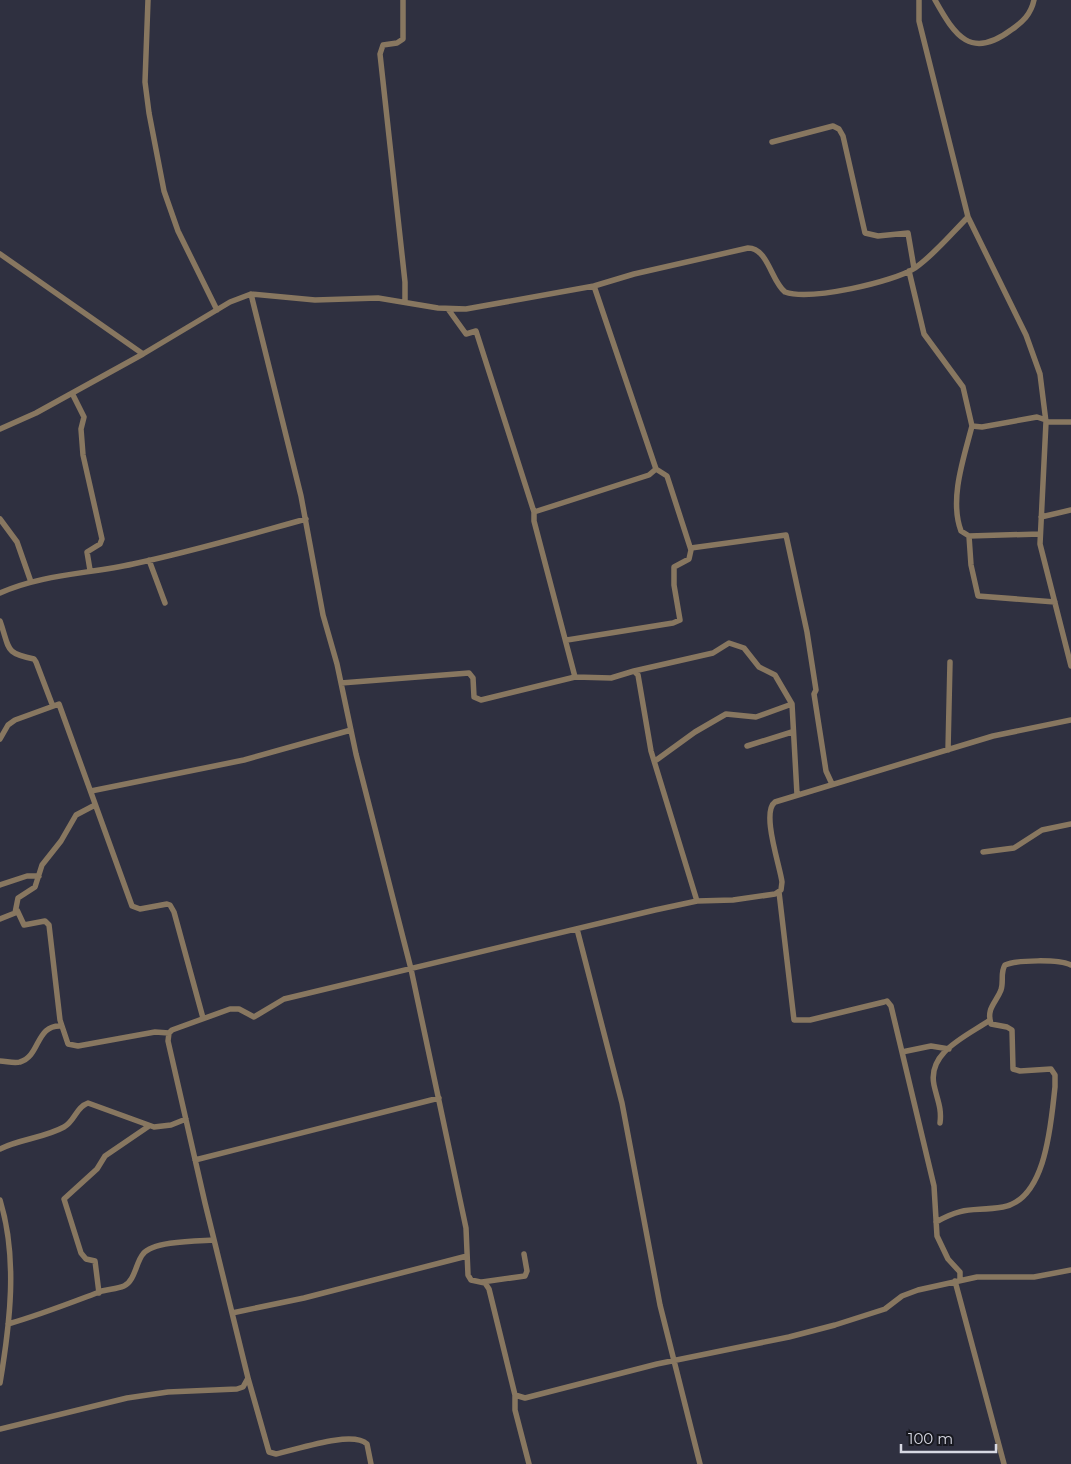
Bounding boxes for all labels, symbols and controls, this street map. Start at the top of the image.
scale bar [901,1422,996,1454]
text: 100 m [908,1429,953,1448]

